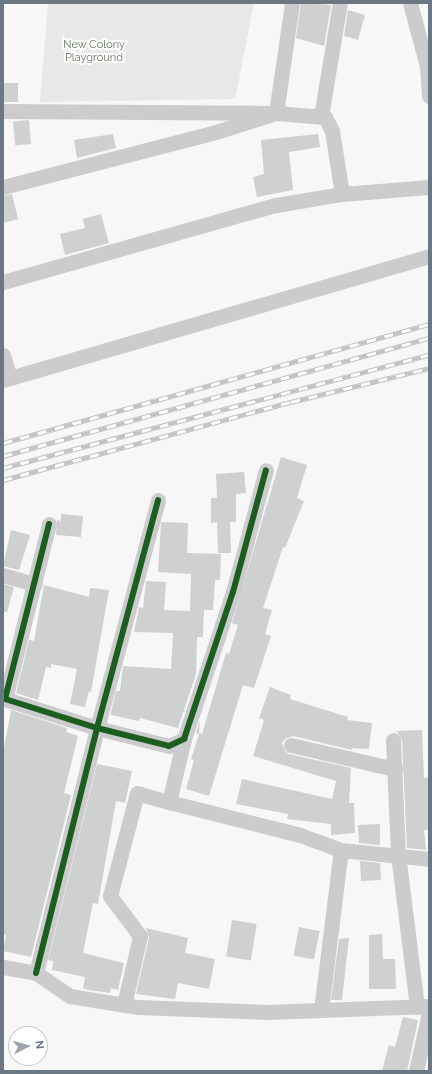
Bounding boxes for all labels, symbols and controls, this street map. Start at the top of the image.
park label: New Colony Playground [63,39,125,65]
north arrow [8,1026,48,1066]
text: N [33,1040,46,1050]

